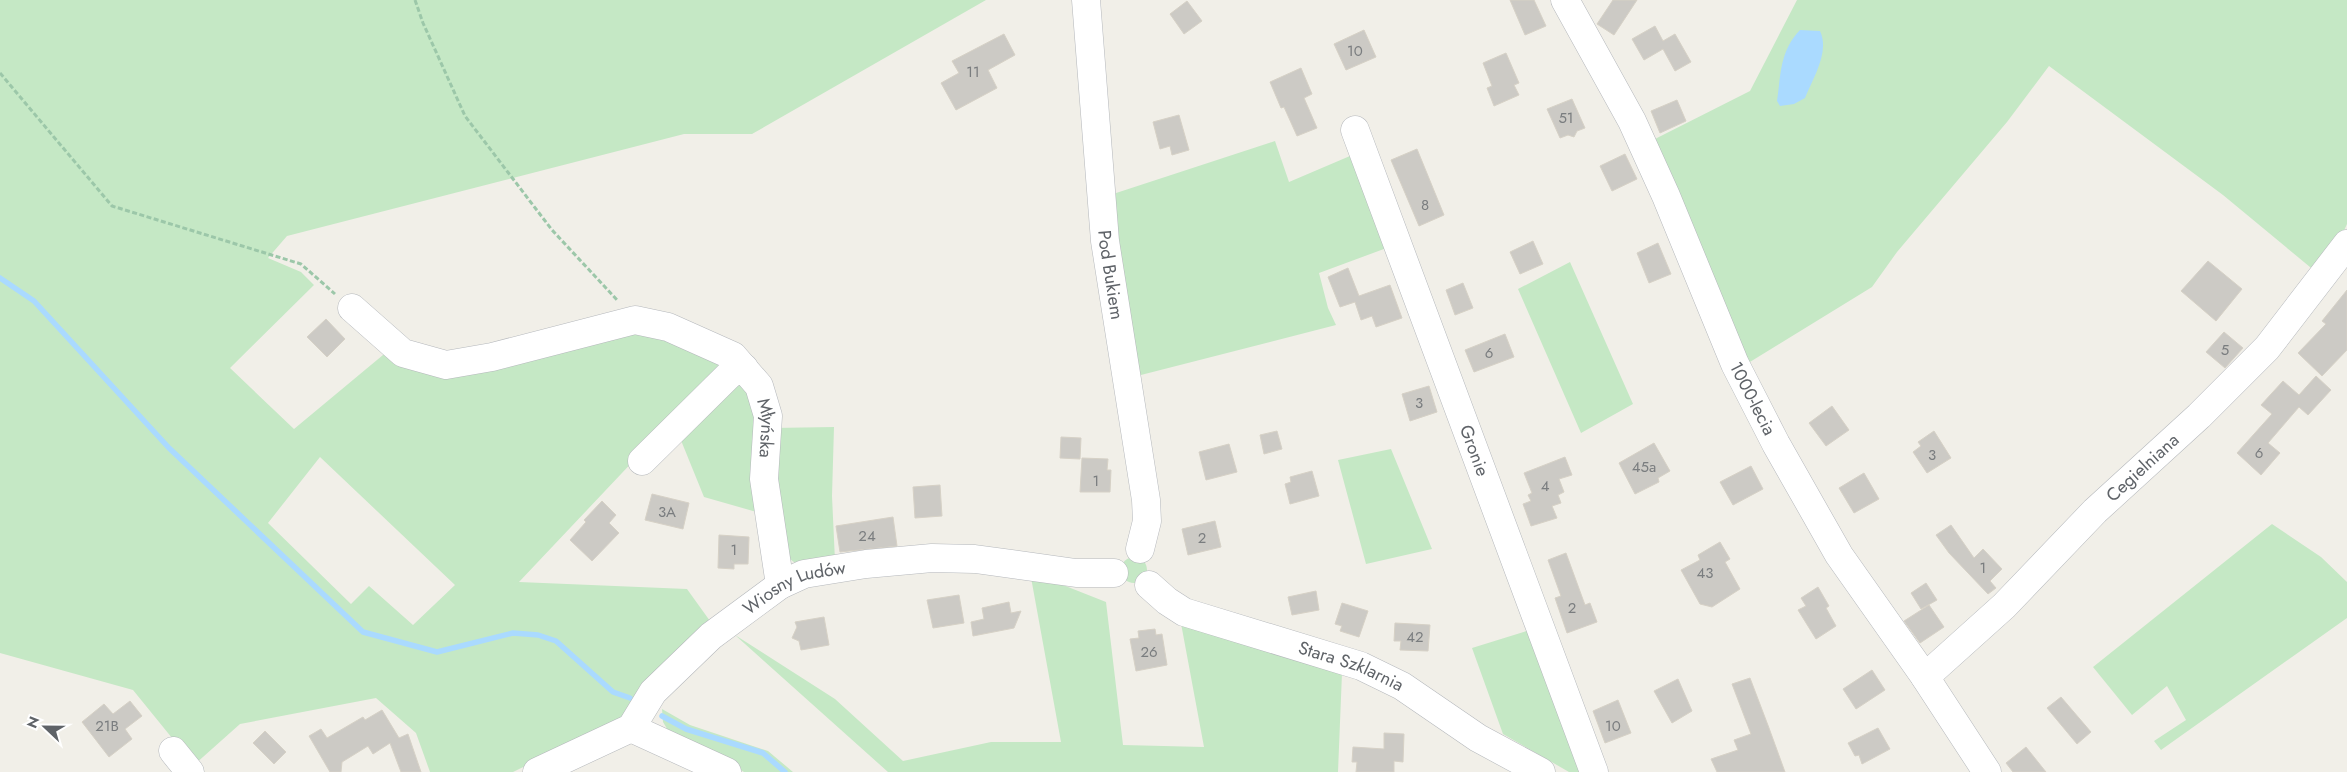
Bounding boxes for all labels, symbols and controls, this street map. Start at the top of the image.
house number: 10 [1347,40,1363,62]
house number: 11 [966,61,980,83]
house number: 51 [1558,107,1574,129]
house number: 8 [1421,194,1429,216]
street label: Pod Bukiem [1091,229,1130,321]
house number: 5 [2221,339,2229,361]
house number: 6 [1485,342,1493,364]
street label: 1000-lecia [1723,357,1782,440]
house number: 3 [1415,392,1423,414]
street label: Młyńska [750,395,781,459]
street label: Gronie [1453,421,1496,480]
street label: Cegielniana [2100,427,2185,508]
house number: 6 [2255,442,2263,464]
house number: 3 [1928,444,1936,466]
house number: 45a [1632,456,1656,478]
house number: 1 [1093,470,1099,492]
house number: 4 [1541,475,1550,497]
house number: 3A [658,501,676,523]
house number: 24 [858,525,876,547]
house number: 2 [1198,527,1206,549]
house number: 1 [731,539,737,561]
street label: Wiosny Ludów [738,554,848,621]
house number: 1 [1980,557,1986,579]
house number: 43 [1697,562,1713,584]
house number: 2 [1568,597,1576,619]
house number: 42 [1406,626,1424,648]
street label: Stara Szklarnia [1295,635,1408,698]
house number: 26 [1140,641,1158,663]
north arrow [20,702,70,752]
text: N [22,713,44,731]
house number: 21B [95,715,119,737]
house number: 10 [1605,715,1621,737]

